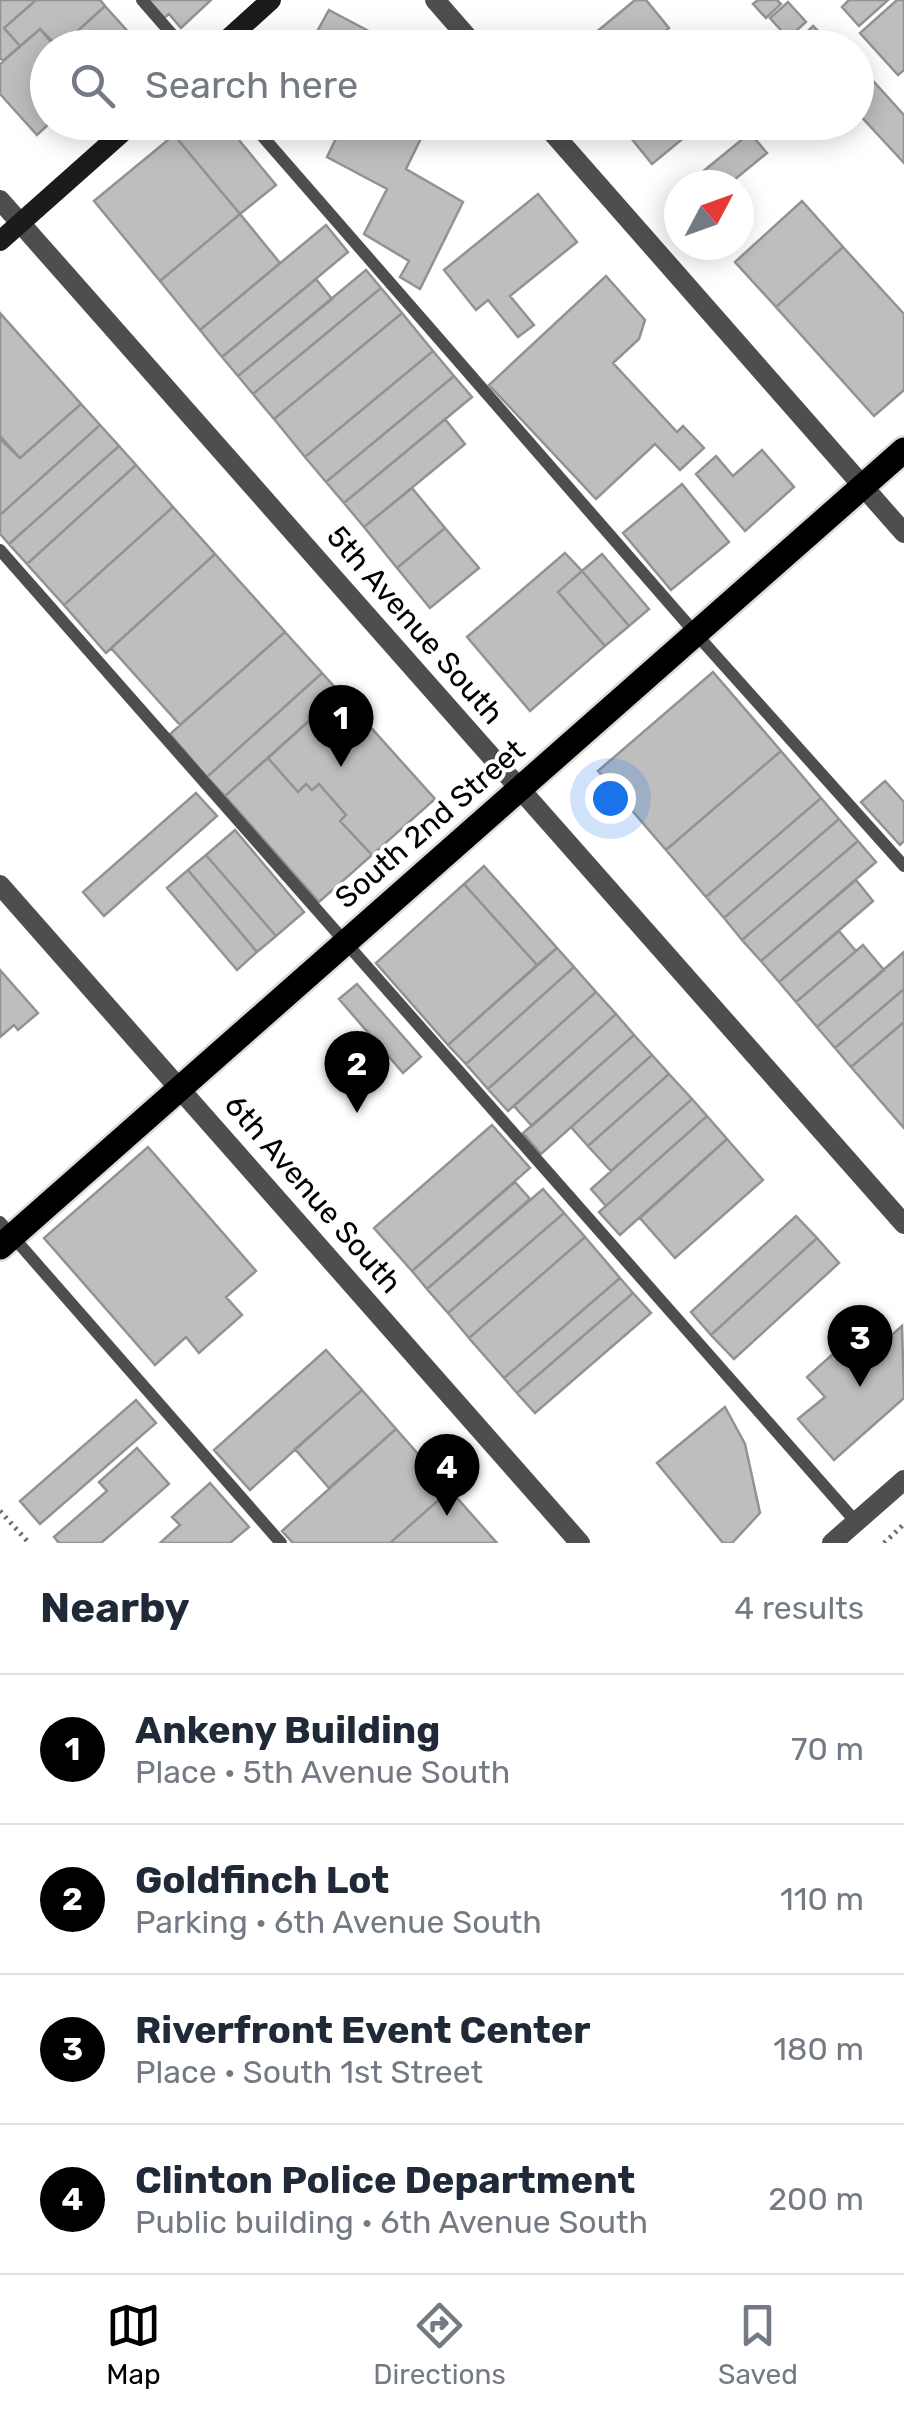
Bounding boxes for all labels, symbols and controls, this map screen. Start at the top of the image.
search box [30,30,874,140]
icon: search [65,58,120,113]
text: Search here [145,62,358,108]
north arrow [664,170,754,260]
street label: 5th Avenue South [319,519,511,731]
pin: 1 [308,684,374,767]
street label: South 2nd Street [328,732,532,916]
your location [585,773,636,824]
pin: 2 [324,1030,390,1113]
street label: 6th Avenue South [217,1087,409,1301]
pin: 3 [828,1304,892,1387]
pin: 4 [414,1434,480,1516]
text: Nearby [40,1583,190,1633]
text: 4 results [734,1589,864,1627]
text: Ankeny Building [135,1707,440,1753]
text: 1 [65,1730,80,1768]
text: 70 m [791,1730,864,1768]
text: Place · 5th Avenue South [135,1753,510,1791]
text: Goldfinch Lot [135,1857,389,1903]
text: 2 [62,1880,83,1918]
text: 110 m [780,1880,864,1918]
text: Parking · 6th Avenue South [135,1903,542,1941]
text: Riverfront Event Center [135,2007,591,2053]
text: 3 [62,2030,83,2068]
text: 180 m [773,2030,864,2068]
text: Place · South 1st Street [135,2053,483,2091]
text: Clinton Police Department [135,2157,635,2203]
text: 4 [62,2180,83,2218]
text: 200 m [768,2180,864,2218]
text: Public building · 6th Avenue South [135,2203,648,2241]
tab: Map [106,2298,161,2391]
tab: Directions [373,2298,506,2391]
tab: Saved [718,2298,798,2391]

